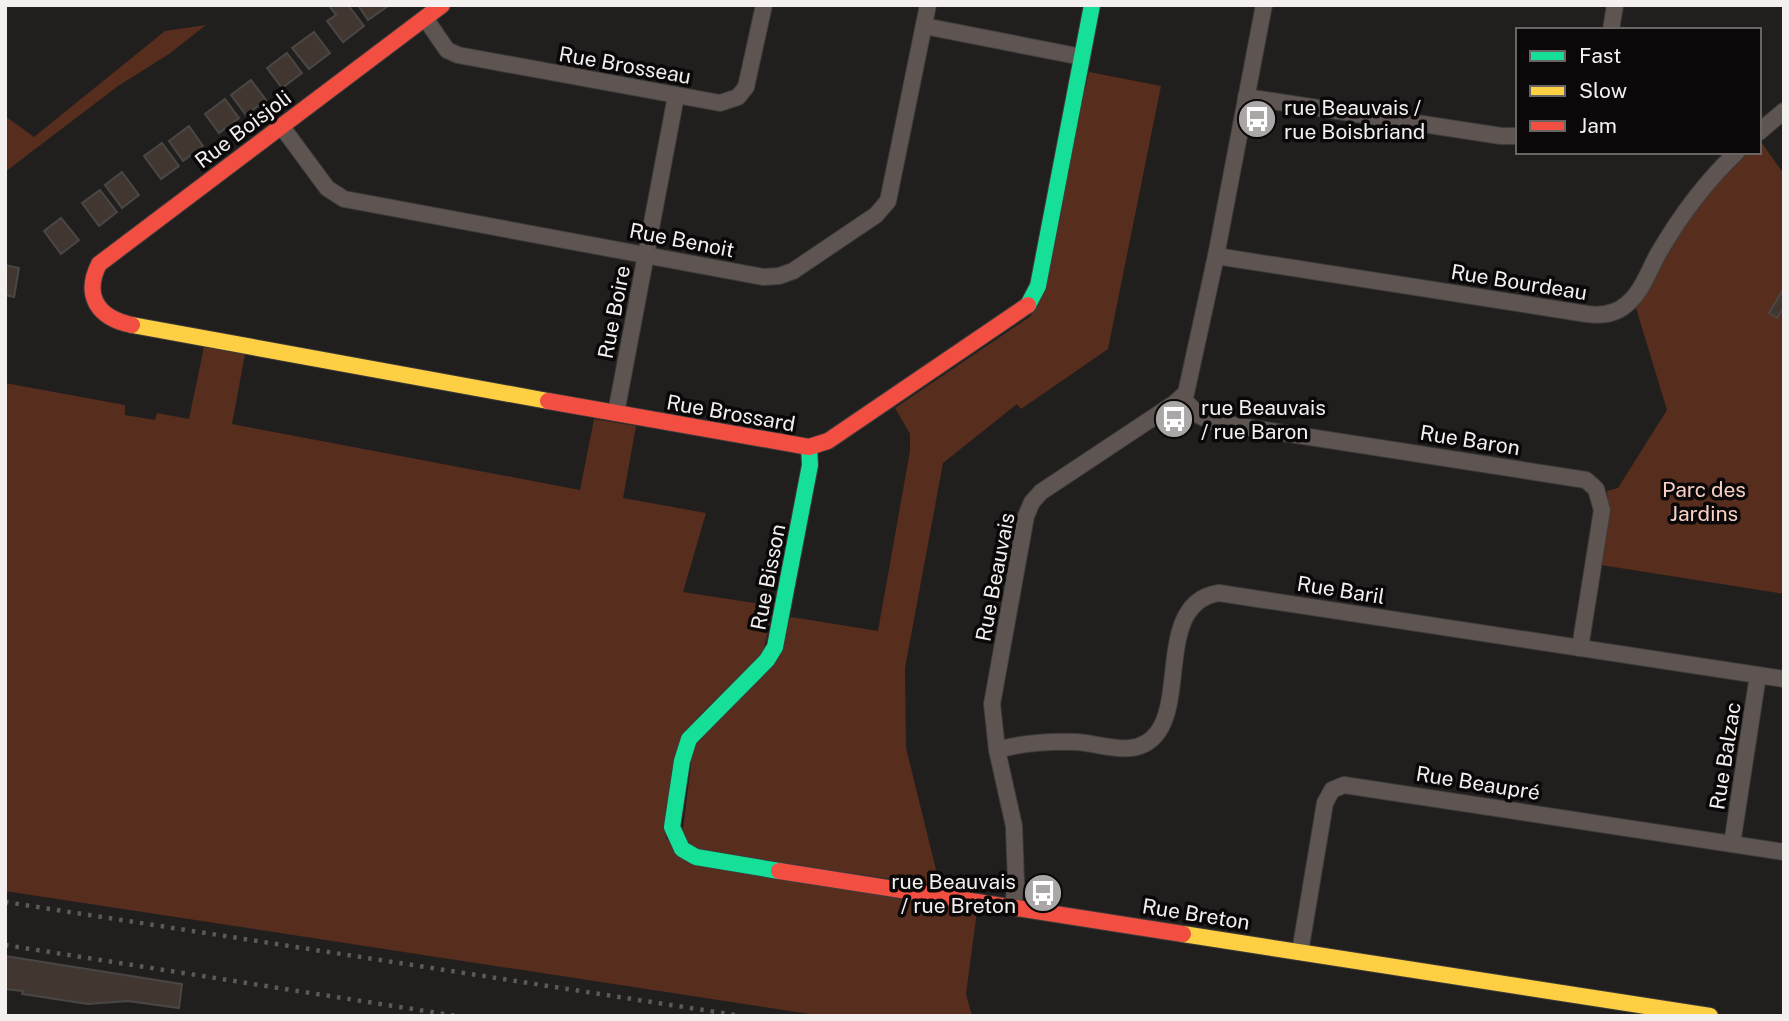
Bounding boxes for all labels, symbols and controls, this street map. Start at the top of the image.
legend [1516,28,1761,154]
street label: Rue Brosseau [557,41,693,89]
text: Fast [1579,43,1621,68]
text: Slow [1579,78,1627,103]
street label: Rue Boisjoli [190,85,296,173]
place label: rue Beauvais / rue Boisbriand [1284,95,1425,144]
bus stop icon: rue Beauvais / rue Boisbriand [1236,98,1278,140]
text: Jam [1579,113,1617,138]
street label: Rue Benoit [627,218,737,262]
street label: Rue Bourdeau [1449,259,1589,305]
street label: Rue Boire [593,263,635,361]
street label: Rue Brossard [665,389,797,437]
place label: rue Beauvais / rue Baron [1201,395,1326,444]
bus stop icon: rue Beauvais / rue Baron [1153,398,1195,440]
street label: Rue Baron [1418,420,1522,460]
park label: Parc des Jardins [1662,477,1746,526]
street label: Rue Beauvais [970,511,1020,643]
street label: Rue Bisson [745,522,791,632]
street label: Rue Baril [1295,571,1387,609]
street label: Rue Balzac [1704,700,1746,812]
street label: Rue Beaupré [1414,761,1542,805]
place label: rue Beauvais / rue Breton [891,869,1016,918]
bus stop icon: rue Beauvais / rue Breton [1022,872,1064,914]
street label: Rue Breton [1140,893,1252,935]

